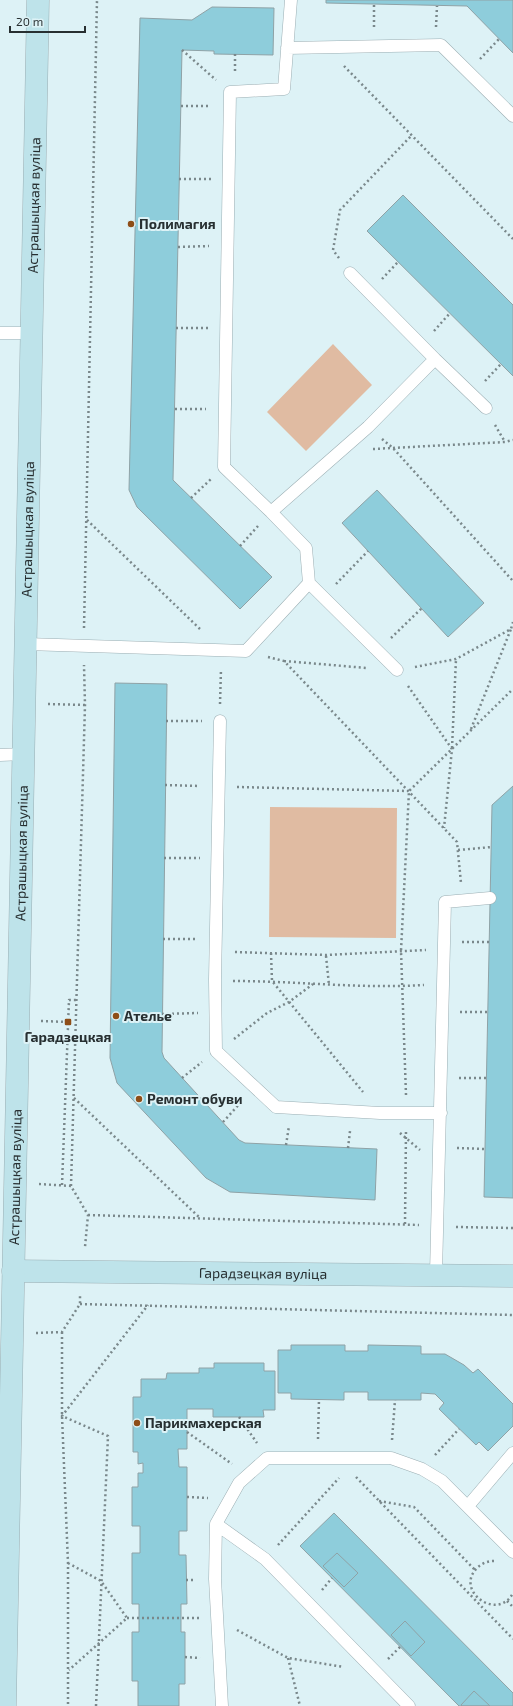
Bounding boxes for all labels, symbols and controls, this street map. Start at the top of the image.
scale bar [10,8,85,34]
text: 20 m [16,14,43,28]
street label: Астрашыцкая вуліца [24,137,43,274]
place label: Полимагия [139,215,216,232]
marker: Полимагия [126,219,136,229]
street label: Астрашыцкая вуліца [17,461,37,597]
street label: Астрашыцкая вуліца [11,785,31,921]
place label: Ателье [124,1007,172,1024]
marker: Ателье [111,1011,121,1021]
marker: Гарадзецкая [63,1017,73,1027]
place label: Гарадзецкая [24,1028,112,1045]
place label: Ремонт обуви [147,1090,242,1107]
marker: Ремонт обуви [134,1094,144,1104]
street label: Астрашыцкая вуліца [5,1109,25,1245]
street label: Гарадзецкая вуліца [199,1264,327,1282]
place label: Парикмахерская [145,1414,262,1431]
marker: Парикмахерская [132,1418,142,1428]

